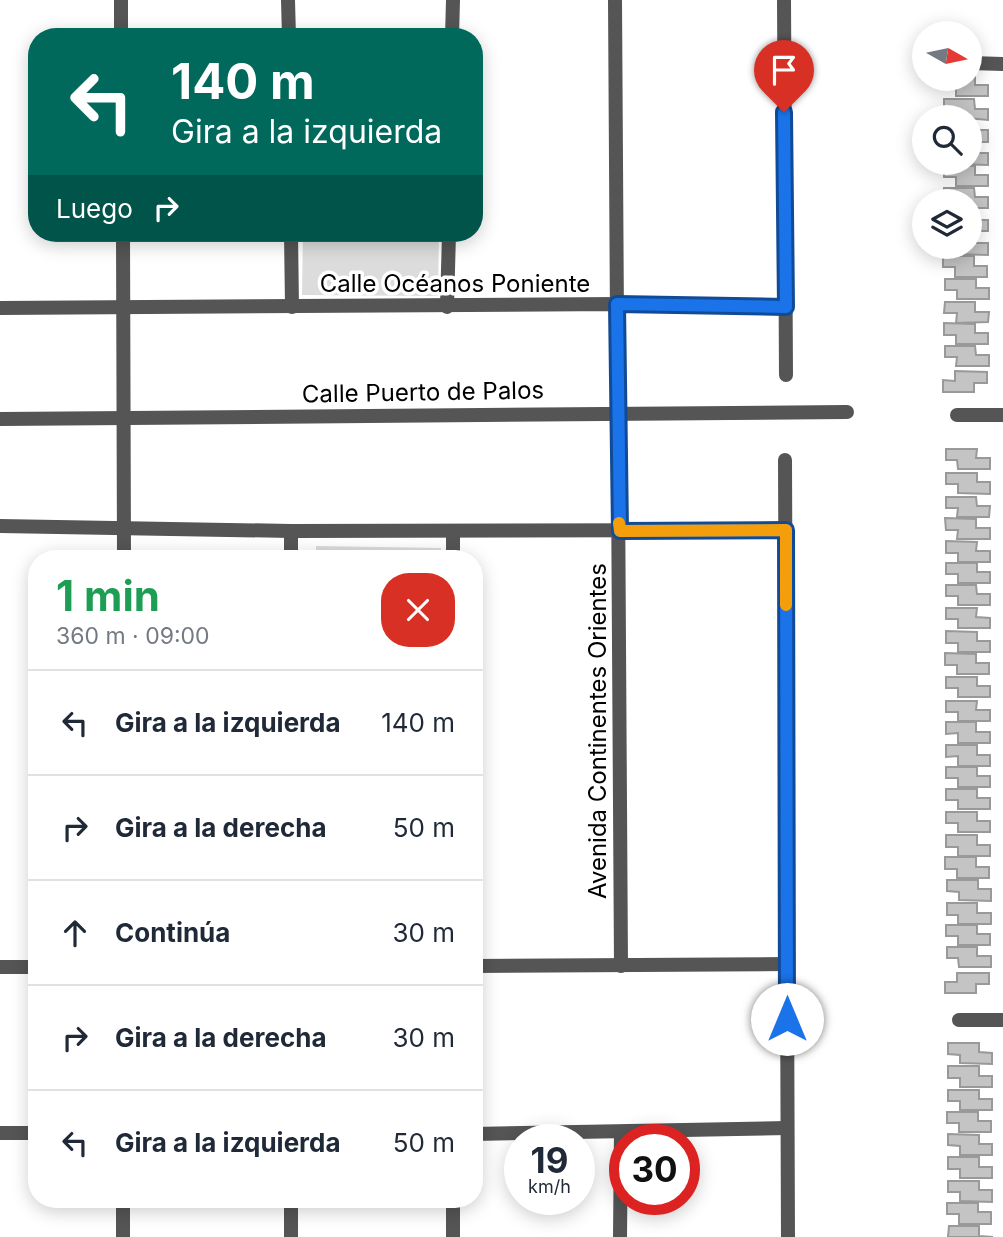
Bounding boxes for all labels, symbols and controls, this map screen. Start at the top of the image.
north arrow [912,21,982,91]
map controls [912,21,982,259]
pin [754,40,814,112]
icon: arrive [765,51,803,89]
text: 140 m [171,52,315,111]
icon: left [56,56,147,147]
button: search [912,105,982,175]
text: Gira a la izquierda [171,112,442,151]
icon: right [147,189,185,227]
button: layers [912,189,982,259]
text: Luego [56,193,133,224]
street label: Calle Océanos Poniente [320,269,590,298]
street label: Calle Puerto de Palos [302,375,544,409]
street label: Avenida Continentes Orientes [583,563,612,899]
text: 1 min [56,570,160,621]
button: close [381,573,455,647]
text: 360 m · 09:00 [56,622,210,650]
icon: left [56,704,94,742]
text: Gira a la izquierda [115,707,341,738]
text: 140 m [381,707,455,738]
icon: right [56,809,94,847]
text: Gira a la derecha [115,812,327,843]
text: 50 m [393,812,455,843]
icon: ahead [56,914,94,952]
text: Continúa [115,917,230,948]
text: 30 m [392,917,455,948]
position arrow [750,982,824,1056]
icon: right [56,1019,94,1057]
text: Gira a la derecha [115,1022,327,1053]
text: 30 m [392,1022,455,1053]
icon: left [56,1124,94,1162]
speed limit sign: 30 [609,1124,700,1215]
text: Gira a la izquierda [115,1127,341,1158]
text: 50 m [393,1127,455,1158]
text: 19 [531,1139,568,1181]
text: km/h [528,1176,571,1197]

